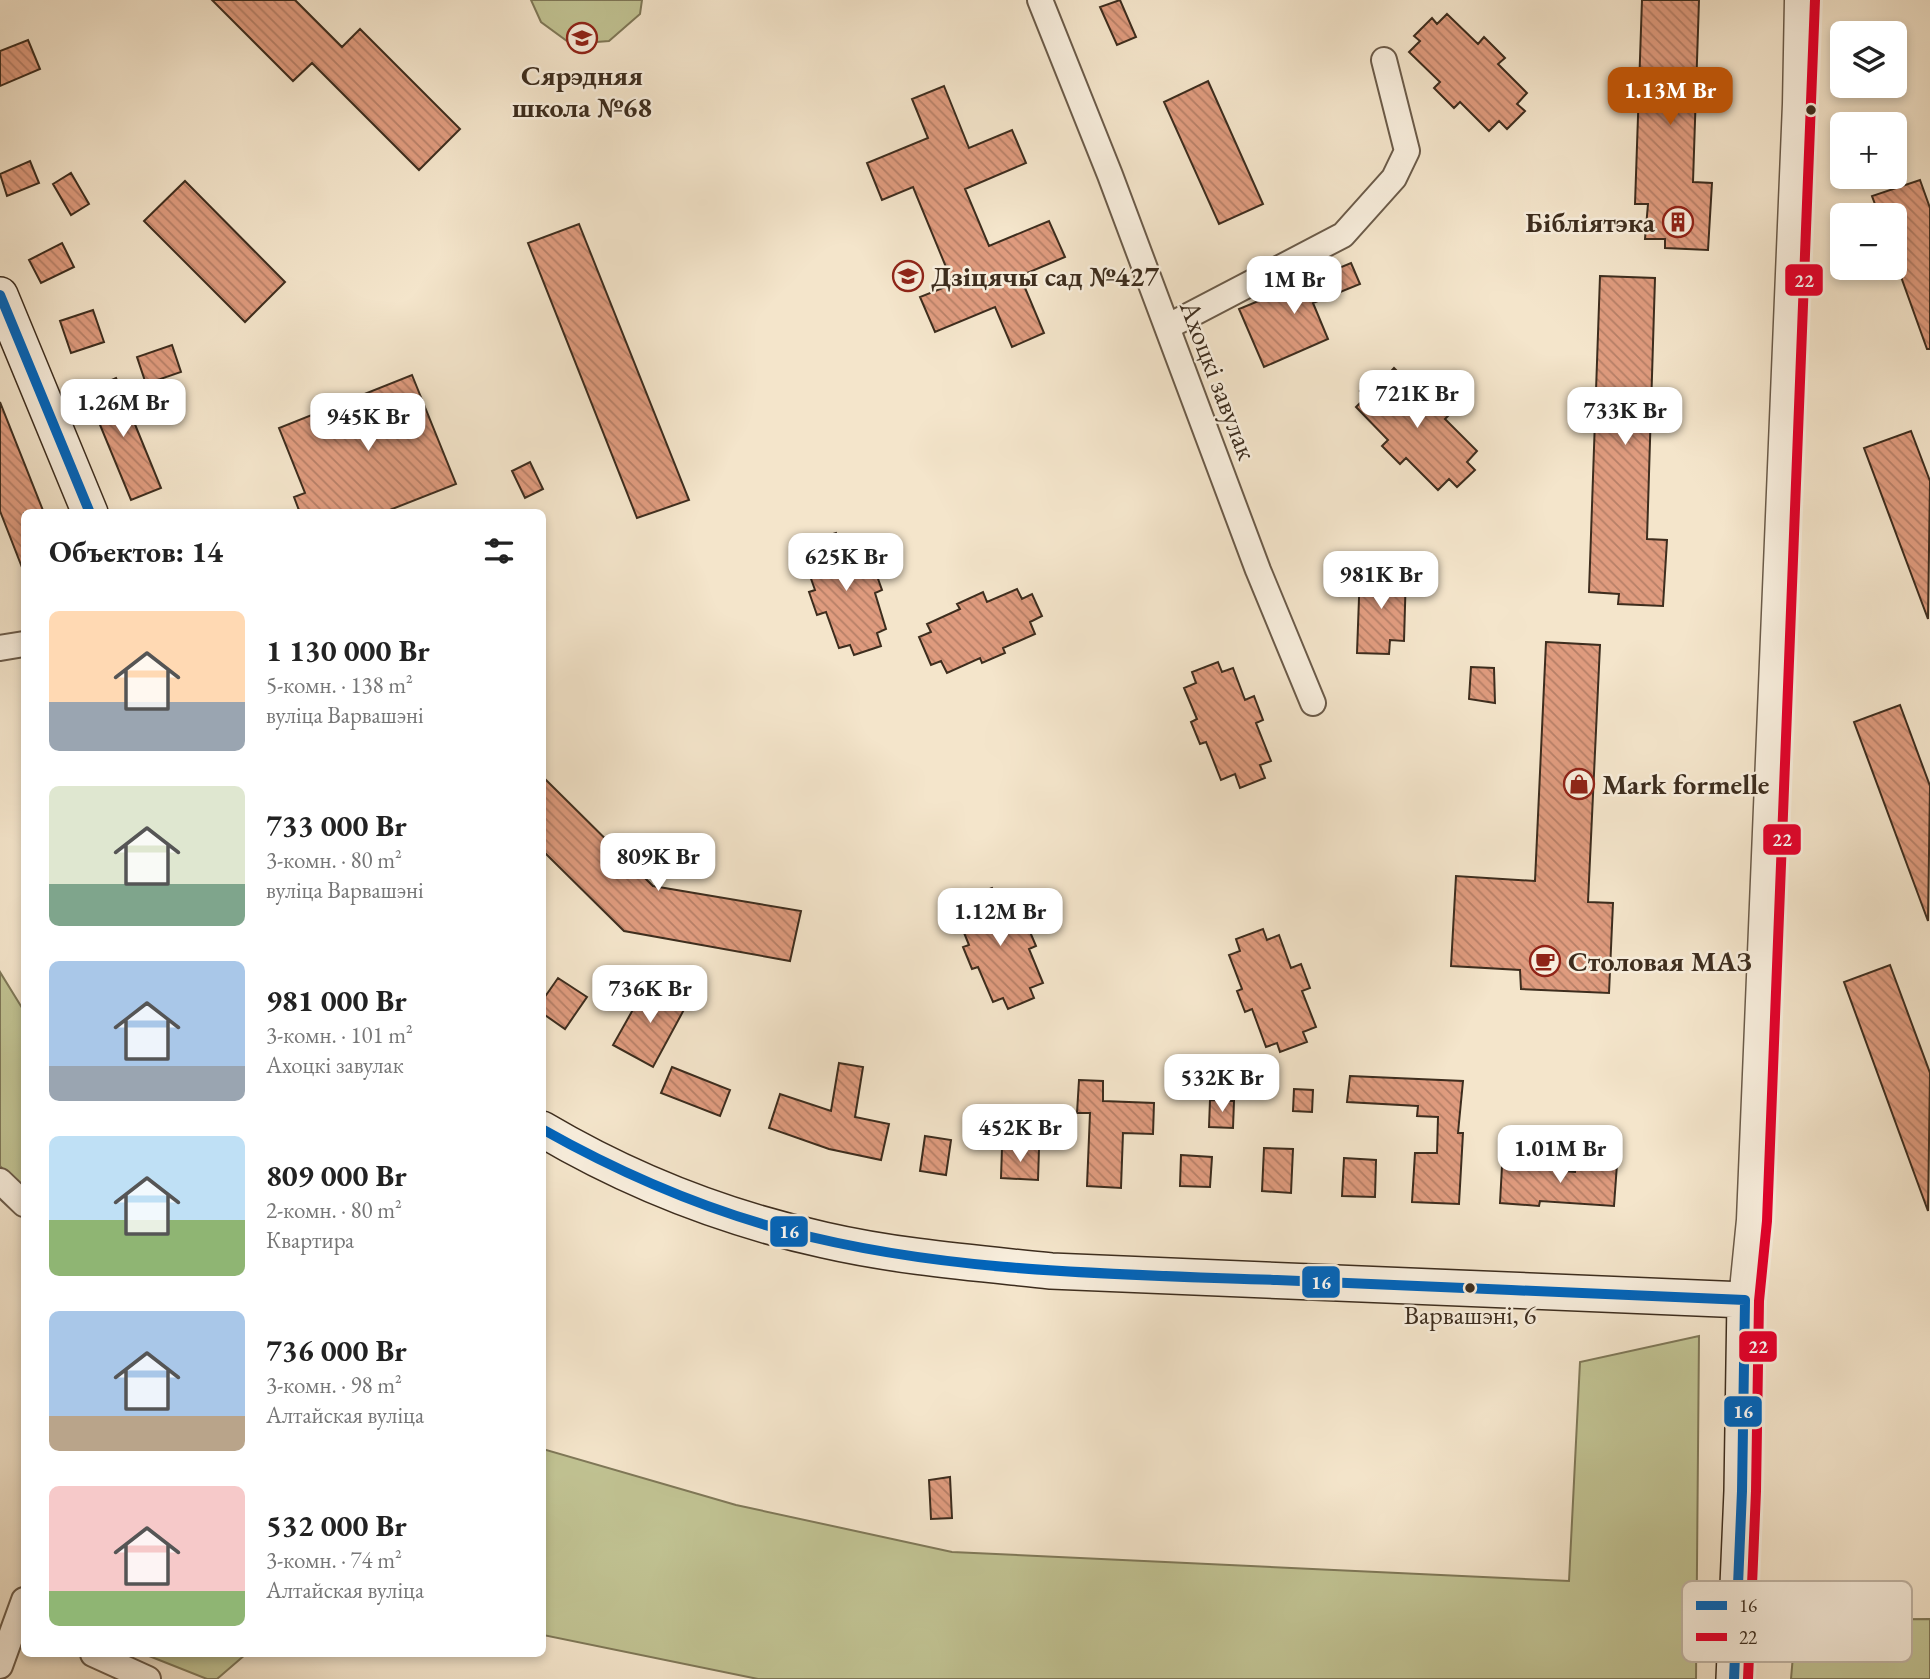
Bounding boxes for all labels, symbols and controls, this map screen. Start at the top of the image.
school or university icon: Сярэдняя школа №68 [565,21,599,55]
map controls [1830,21,1907,280]
button: layers [1830,21,1907,98]
place label: Сярэдняя школа №68 [512,57,652,125]
pin: 1.13M Br [1598,68,1742,127]
text: 1.13M Br [1624,75,1716,105]
unlabelled marker [1804,103,1818,117]
button: + [1830,112,1907,189]
button: − [1830,203,1907,280]
place label: Бібліятэка [1525,204,1656,240]
building icon: Бібліятэка [1661,205,1695,239]
pin: 1M Br [1245,256,1343,316]
place label: Дзіцячы сад №427 [931,258,1159,294]
school or university icon: Дзіцячы сад №427 [891,259,925,293]
line badge: 22 [1784,263,1824,297]
text: 1M Br [1263,264,1325,294]
text: 22 [1794,268,1814,293]
street label: Ахоцкі завулак [1172,294,1266,465]
pin: 721K Br [1352,370,1482,430]
text: 721K Br [1375,378,1459,408]
pin: 1.26M Br [51,380,195,439]
text: 1.26M Br [77,387,169,417]
pin: 733K Br [1560,388,1690,447]
pin: 945K Br [303,393,433,453]
text: 733K Br [1583,395,1667,425]
text: 945K Br [326,401,410,431]
text: Объектов: 14 [49,532,223,571]
icon: filters [480,532,518,570]
pin: 625K Br [781,534,911,593]
text: 625K Br [804,541,888,571]
pin: 981K Br [1316,552,1446,611]
text: 981K Br [1339,559,1423,589]
text: 1 130 000 Br [266,631,430,670]
icon: home [105,639,189,723]
text: 5-комн. · 138 m² [266,670,413,700]
text: вуліца Варвашэні [266,700,424,730]
place label: Mark formelle [1602,766,1769,802]
shop icon: Mark formelle [1562,767,1596,801]
text: 733 000 Br [266,806,407,845]
icon: home [105,814,189,898]
line badge: 22 [1762,823,1802,856]
text: 22 [1772,827,1792,852]
pin: 809K Br [593,834,723,893]
text: 809K Br [616,841,700,871]
text: 3-комн. · 80 m² [266,845,402,875]
text: вуліца Варвашэні [266,875,424,905]
pin: 1.12M Br [928,888,1072,948]
text: 1.12M Br [954,896,1046,926]
place label: Столовая МАЗ [1568,943,1752,979]
cafe icon: Столовая МАЗ [1528,944,1562,978]
pin: 736K Br [585,965,715,1025]
text: 736K Br [608,973,692,1003]
text: 981 000 Br [266,981,407,1020]
icon: home [105,989,189,1073]
text: 3-комн. · 101 m² [266,1020,413,1050]
text: Ахоцкі завулак [266,1050,404,1080]
pin: 532K Br [1157,1054,1287,1114]
text: 532K Br [1180,1062,1264,1092]
pin: 452K Br [955,1104,1085,1164]
text: 452K Br [978,1112,1062,1142]
pin: 1.01M Br [1488,1126,1632,1185]
text: 1.01M Br [1514,1133,1606,1163]
text: 809 000 Br [266,1156,407,1195]
icon: home [105,1164,189,1248]
text: 2-комн. · 80 m² [266,1195,402,1225]
line badge: 16 [769,1215,809,1248]
text: 16 [779,1219,799,1244]
text: Квартира [266,1225,354,1255]
line badge: 16 [1301,1265,1341,1299]
text: 16 [1311,1270,1331,1295]
marker: Варвашэні, 6 [1463,1281,1477,1295]
place label: Варвашэні, 6 [1404,1298,1536,1332]
line badge: 22 [1738,1330,1778,1363]
text: 736 000 Br [266,1331,407,1370]
text: 22 [1748,1334,1768,1359]
icon: home [105,1339,189,1423]
text: 3-комн. · 98 m² [266,1370,402,1400]
line badge: 16 [1723,1395,1763,1428]
text: 16 [1733,1399,1753,1424]
text: Алтайская вуліца [266,1400,424,1430]
text: 532 000 Br [266,1506,407,1545]
icon: home [105,1514,189,1598]
text: 3-комн. · 74 m² [266,1545,402,1575]
text: Алтайская вуліца [266,1575,424,1605]
legend [1682,1581,1912,1662]
text: 16 [1739,1593,1757,1618]
text: 22 [1739,1625,1757,1650]

